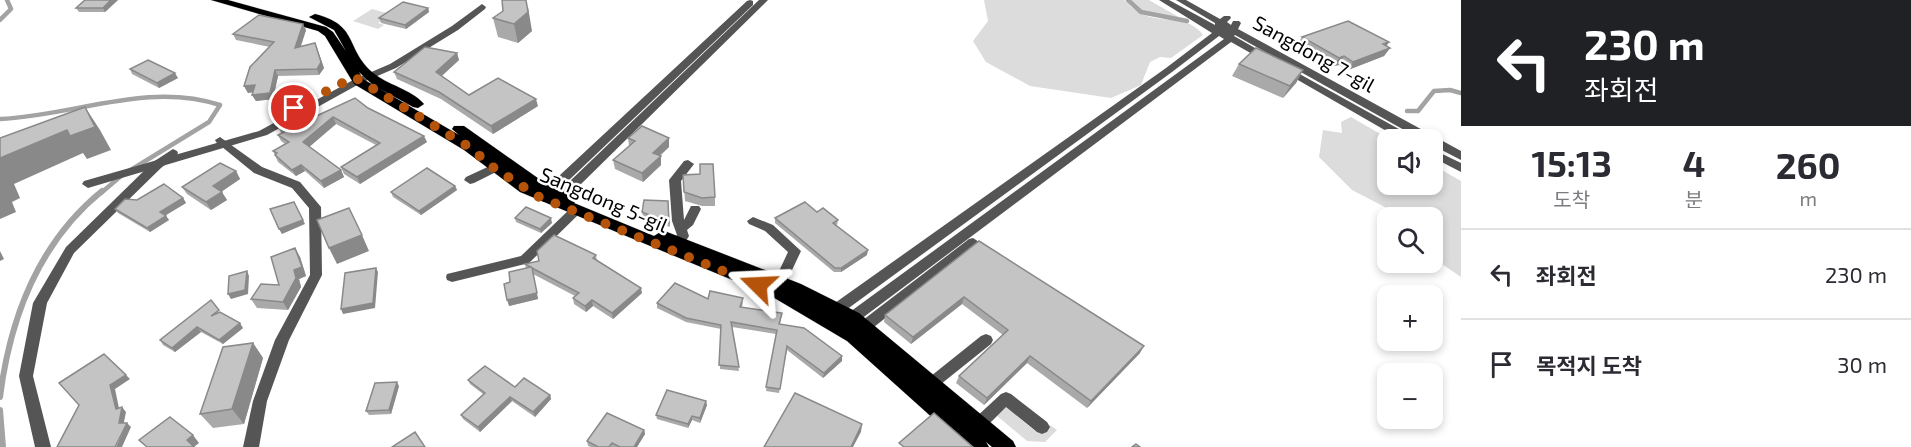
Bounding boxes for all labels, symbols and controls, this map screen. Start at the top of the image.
street label: Sangdong 7-gil [1249,10,1380,97]
text: 230 m [1584,18,1705,68]
icon: left [1485,24,1563,102]
text: 좌회전 [1584,73,1659,105]
pin [268,82,319,133]
icon: arrive [277,91,310,124]
map controls [1377,129,1443,429]
button: sound [1377,129,1443,195]
text: 15:13 [1531,141,1612,184]
text: 4 [1682,141,1705,184]
text: 260 [1776,143,1841,186]
street label: Sangdong 5-gil [537,161,672,237]
text: m [1799,186,1817,210]
text: 도착 [1553,187,1590,211]
text: 분 [1685,187,1703,211]
button: search [1377,207,1443,273]
position arrow [726,253,790,317]
icon: left [1485,258,1518,291]
text: 230 m [1825,261,1887,287]
text: 좌회전 [1536,262,1597,288]
button: + [1377,285,1443,351]
icon: arrive [1485,348,1518,381]
text: 30 m [1837,351,1887,377]
text: 목적지 도착 [1536,352,1642,378]
button: − [1377,363,1443,429]

